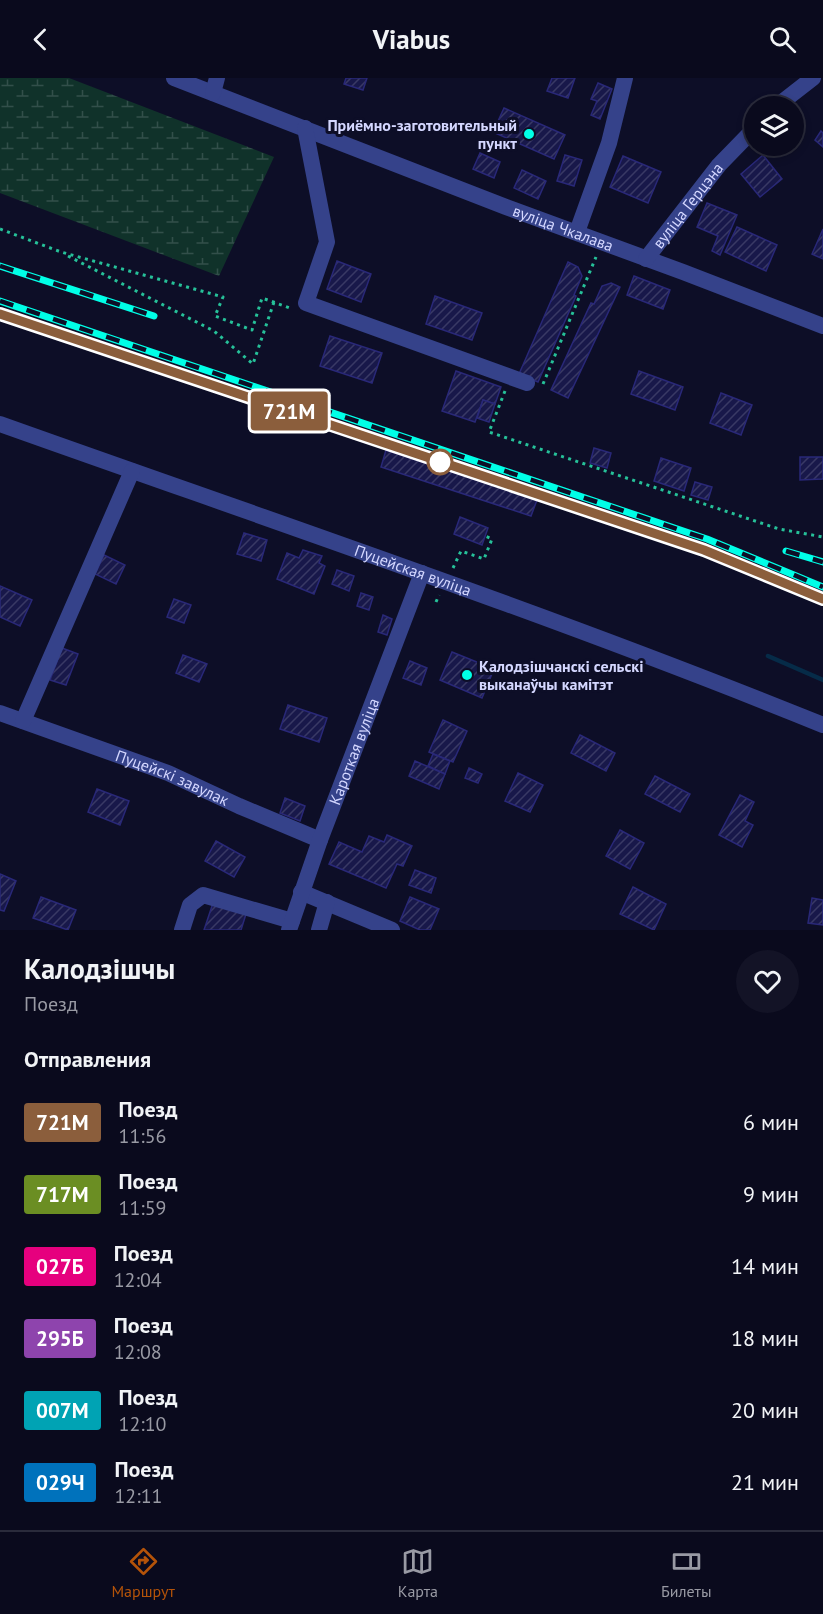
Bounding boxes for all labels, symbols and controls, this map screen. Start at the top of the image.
text: Viabus [373,22,450,56]
icon: back [24,23,57,56]
icon: search [766,23,799,56]
map controls [744,96,804,156]
button: layers [744,96,804,156]
place label: Приёмно-заготовительный пункт [327,115,517,153]
marker: Приёмно-заготовительный пункт [522,127,536,141]
street label: вуліца Герцэна [648,158,727,252]
street label: вуліца Чкалава [510,200,616,256]
line badge: 721М [247,392,331,430]
text: 721М [263,398,315,425]
unlabelled marker [427,449,453,475]
street label: Пуцейская вуліца [352,540,474,600]
place label: Калодзішчанскі сельскі выканаўчы камітэт [479,656,643,694]
marker: Калодзішчанскі сельскі выканаўчы камітэт [460,668,474,682]
street label: Кароткая вуліца [324,695,383,808]
street label: Пуцейскі завулак [113,745,232,810]
text: Калодзішчы [24,950,175,987]
button: heart [736,950,799,1013]
text: Поезд [24,991,78,1017]
text: Отправления [24,1045,151,1073]
text: Поезд [119,1095,178,1123]
text: 6 мин [743,1108,799,1136]
text: 721М [36,1109,89,1136]
text: 11:56 [119,1123,167,1149]
text: Поезд [119,1167,178,1195]
text: 9 мин [743,1180,799,1208]
text: 717М [36,1181,89,1208]
text: 11:59 [119,1195,167,1221]
text: Поезд [114,1239,173,1267]
text: 14 мин [731,1252,799,1280]
text: 027Б [36,1253,84,1280]
text: 12:04 [114,1267,162,1293]
text: Поезд [114,1311,173,1339]
text: 18 мин [731,1324,799,1352]
text: 295Б [36,1325,84,1352]
text: 12:08 [114,1339,162,1365]
text: Поезд [119,1383,178,1411]
text: 20 мин [731,1396,799,1424]
text: 007М [36,1397,89,1424]
text: 12:10 [119,1411,167,1437]
text: Поезд [114,1455,174,1483]
text: 21 мин [731,1468,799,1496]
text: 029Ч [36,1469,84,1496]
text: 12:11 [114,1483,162,1509]
tab: Маршрут [111,1545,175,1601]
tab: Карта [398,1545,438,1601]
tab: Билеты [661,1545,712,1601]

